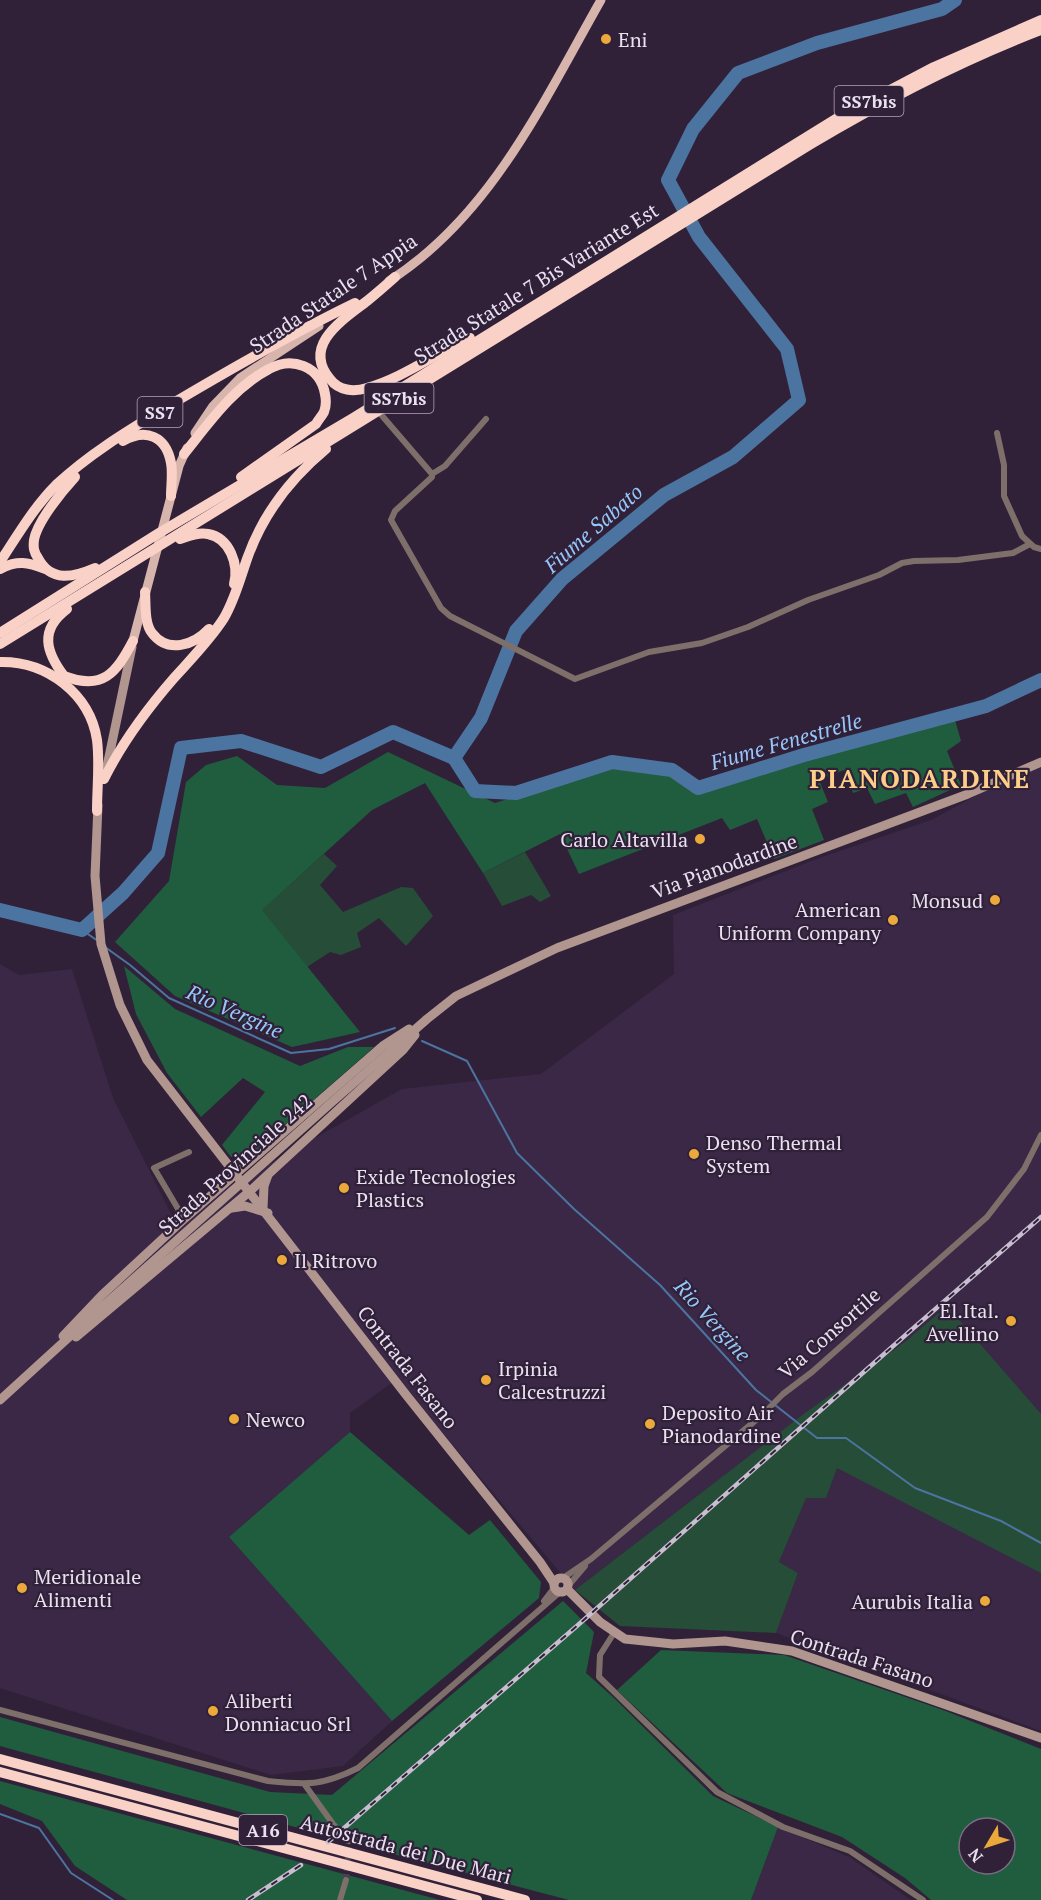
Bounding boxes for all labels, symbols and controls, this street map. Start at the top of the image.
place label: Eni [618,26,648,53]
marker: Eni [599,32,613,46]
road number: SS7bis [834,86,904,116]
street label: Strada Statale 7 Bis Variante Est [409,196,664,370]
street label: Strada Statale 7 Appia [244,227,422,359]
road number: SS7bis [364,383,434,413]
road number: SS7 [138,397,182,427]
water label: Fiume Sabato [537,477,648,579]
water label: Fiume Fenestrelle [706,706,865,776]
district label: PIANODARDINE [809,761,1031,795]
place label: Carlo Altavilla [560,826,688,853]
street label: Via Pianodardine [647,827,801,905]
marker: Carlo Altavilla [693,832,707,846]
place label: Monsud [911,887,983,914]
marker: Monsud [988,893,1002,907]
place label: American Uniform Company [718,896,882,946]
marker: American Uniform Company [886,913,900,927]
water label: Rio Vergine [182,977,288,1045]
street label: Strada Provinciale 242 [152,1087,318,1241]
place label: Denso Thermal System [706,1129,842,1179]
marker: Denso Thermal System [687,1147,701,1161]
place label: Exide Tecnologies Plastics [356,1163,516,1213]
marker: Exide Tecnologies Plastics [337,1181,351,1195]
place label: Il Ritrovo [294,1247,377,1274]
marker: Il Ritrovo [275,1253,289,1267]
water label: Rio Vergine [668,1272,758,1368]
street label: Via Consortile [772,1281,886,1385]
place label: El.Ital. Avellino [926,1297,999,1347]
street label: Contrada Fasano [351,1300,465,1434]
marker: El.Ital. Avellino [1004,1314,1018,1328]
place label: Irpinia Calcestruzzi [498,1355,606,1405]
marker: Irpinia Calcestruzzi [479,1373,493,1387]
place label: Deposito Air Pianodardine [662,1399,781,1449]
place label: Newco [246,1406,305,1433]
marker: Newco [227,1412,241,1426]
marker: Deposito Air Pianodardine [643,1417,657,1431]
place label: Meridionale Alimenti [34,1563,141,1613]
marker: Meridionale Alimenti [15,1581,29,1595]
place label: Aurubis Italia [852,1588,973,1615]
marker: Aurubis Italia [978,1594,992,1608]
street label: Contrada Fasano [787,1622,937,1694]
place label: Aliberti Donniacuo Srl [225,1687,351,1737]
marker: Aliberti Donniacuo Srl [206,1704,220,1718]
street label: Autostrada dei Due Mari [298,1808,514,1890]
road number: A16 [239,1815,287,1845]
north arrow [957,1816,1017,1876]
text: N [963,1844,988,1867]

